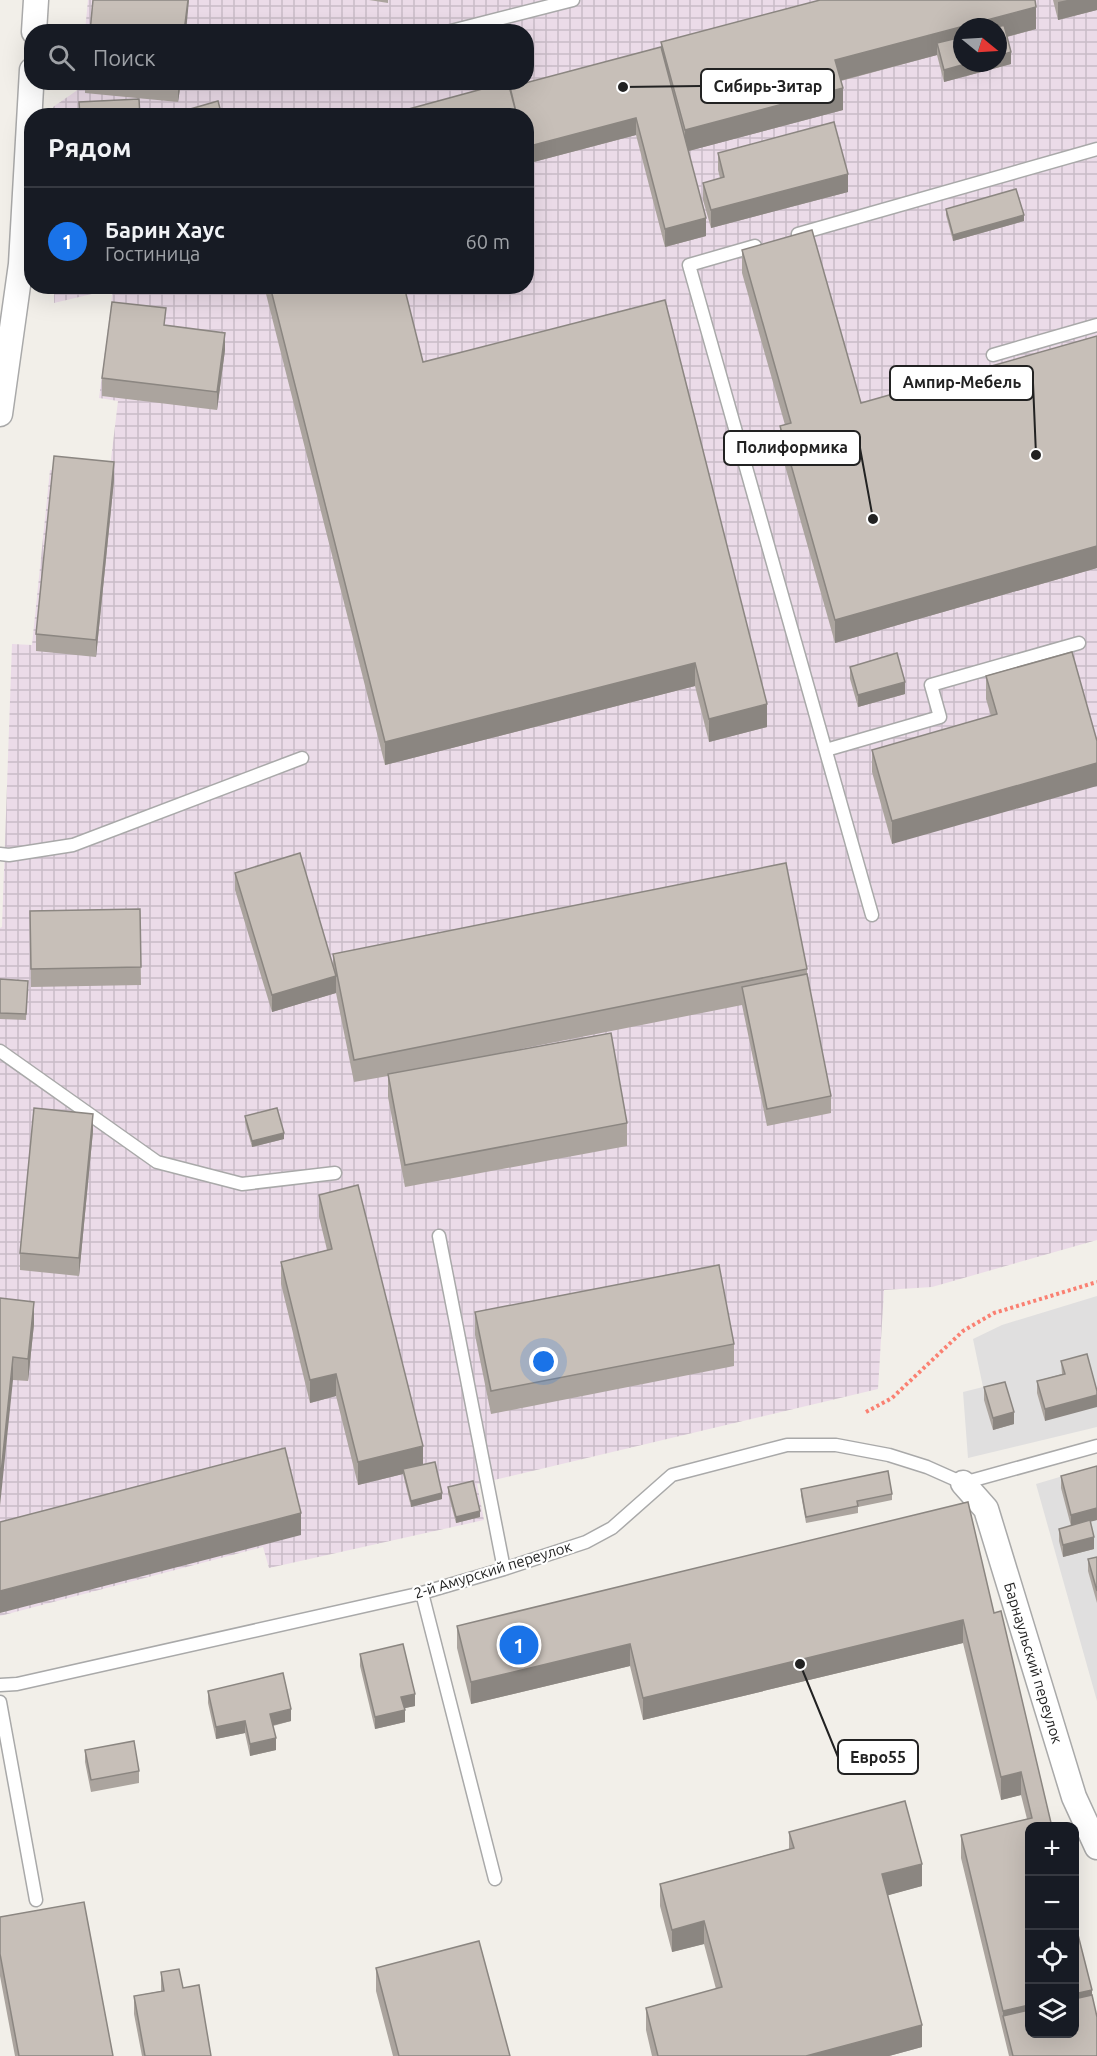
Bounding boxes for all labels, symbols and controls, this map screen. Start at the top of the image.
north arrow [953,18,1007,72]
search box [24,24,534,90]
icon: search [45,41,78,74]
text: Поиск [93,45,156,70]
callout: Сибирь-Зитар [701,69,834,103]
text: Сибирь-Зитар [714,77,822,95]
text: Рядом [48,133,132,162]
text: Барин Хаус [105,217,225,242]
text: 1 [62,230,73,253]
text: 60 m [466,230,510,253]
text: Гостиница [105,242,200,265]
callout: Ампир-Мебель [890,366,1033,400]
text: Ампир-Мебель [903,373,1021,391]
callout: Полиформика [724,431,860,465]
text: Полиформика [736,438,848,456]
your location [529,1347,558,1376]
street label: 2-й Амурский переулок [412,1537,574,1602]
street label: Барнаульский переулок [1001,1580,1066,1746]
pin: 1 [500,1622,538,1668]
callout: Евро55 [838,1740,918,1774]
text: Евро55 [850,1748,906,1766]
map controls [1025,1822,1079,2038]
button: + [1025,1822,1079,1876]
button: − [1025,1876,1079,1930]
button: locate [1025,1930,1079,1984]
button: layers [1025,1984,1079,2038]

